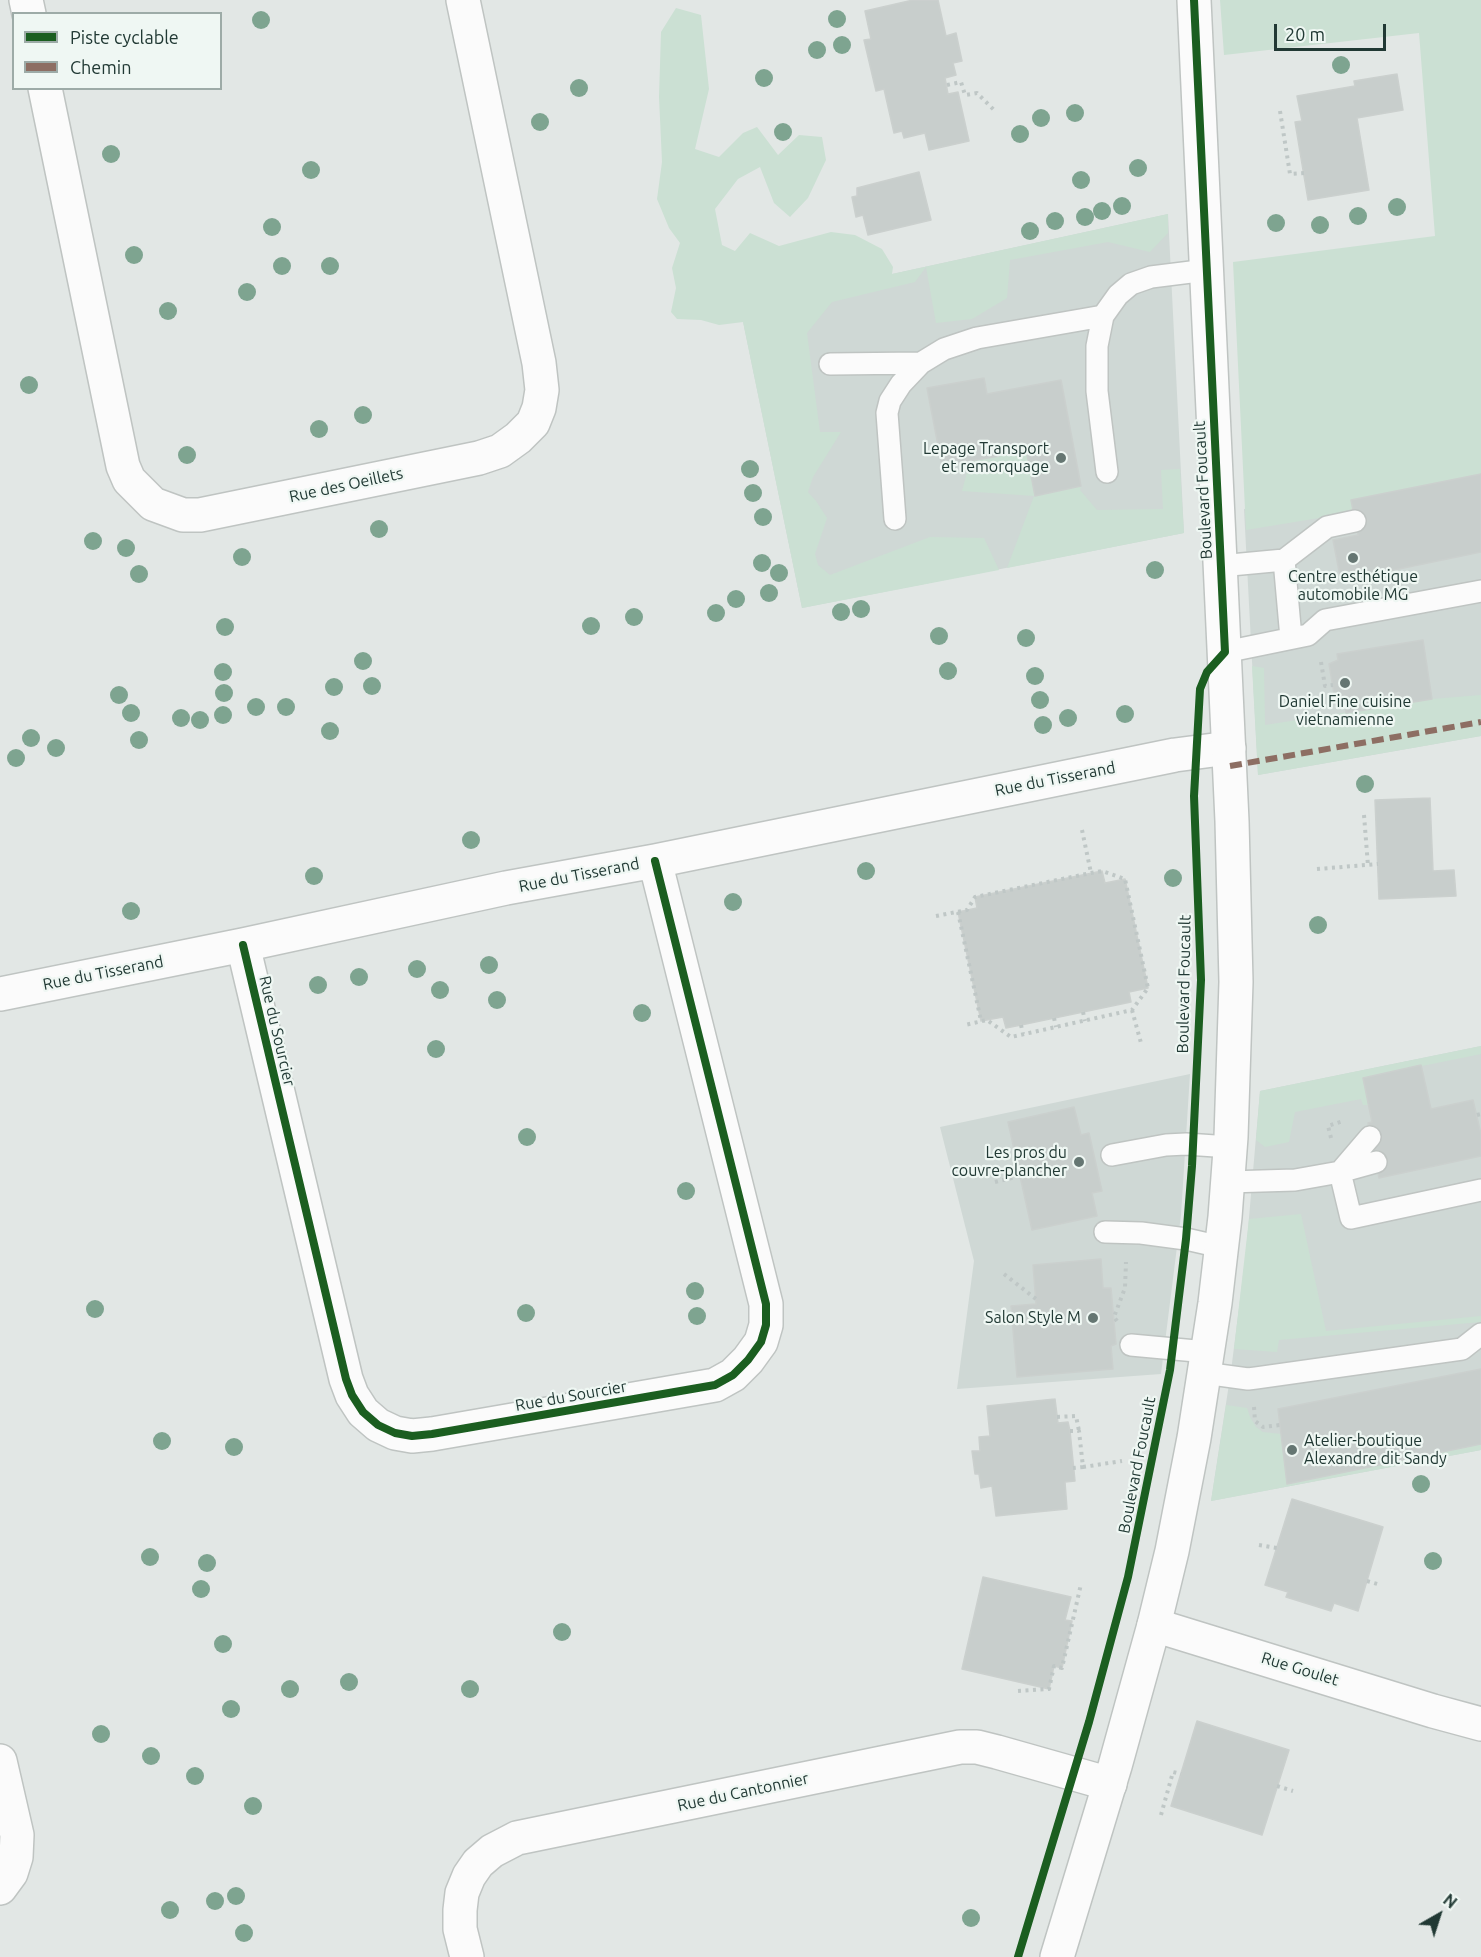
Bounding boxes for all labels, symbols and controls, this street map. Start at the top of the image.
legend [12,12,222,90]
scale bar [1277,12,1390,50]
text: 20 m [1285,24,1325,44]
text: Piste cyclable [70,27,179,47]
text: Chemin [70,57,131,77]
street label: Boulevard Foucault [1190,420,1216,560]
place label: Lepage Transport et remorquage [923,439,1049,477]
marker: Lepage Transport et remorquage [1054,451,1068,465]
street label: Rue des Oeillets [287,464,405,506]
marker: Centre esthétique automobile MG [1346,551,1360,565]
place label: Centre esthétique automobile MG [1288,567,1418,605]
marker: Daniel Fine cuisine vietnamienne [1338,676,1352,690]
place label: Daniel Fine cuisine vietnamienne [1279,692,1411,730]
street label: Rue du Tisserand [993,758,1117,800]
street label: Rue du Tisserand [517,854,641,896]
street label: Boulevard Foucault [1173,914,1195,1054]
street label: Rue du Tisserand [41,952,165,994]
street label: Rue du Sourcier [255,974,299,1088]
place label: Les pros du couvre-plancher [951,1143,1067,1181]
marker: Les pros du couvre-plancher [1072,1155,1086,1169]
place label: Salon Style M [985,1308,1081,1328]
marker: Salon Style M [1086,1311,1100,1325]
street label: Rue du Sourcier [514,1377,628,1415]
street label: Boulevard Foucault [1114,1395,1160,1535]
place label: Atelier-boutique Alexandre dit Sandy [1304,1431,1447,1469]
marker: Atelier-boutique Alexandre dit Sandy [1285,1443,1299,1457]
street label: Rue Goulet [1259,1648,1341,1690]
street label: Rue du Cantonnier [676,1769,810,1815]
north arrow [1409,1885,1469,1945]
text: N [1440,1890,1461,1912]

